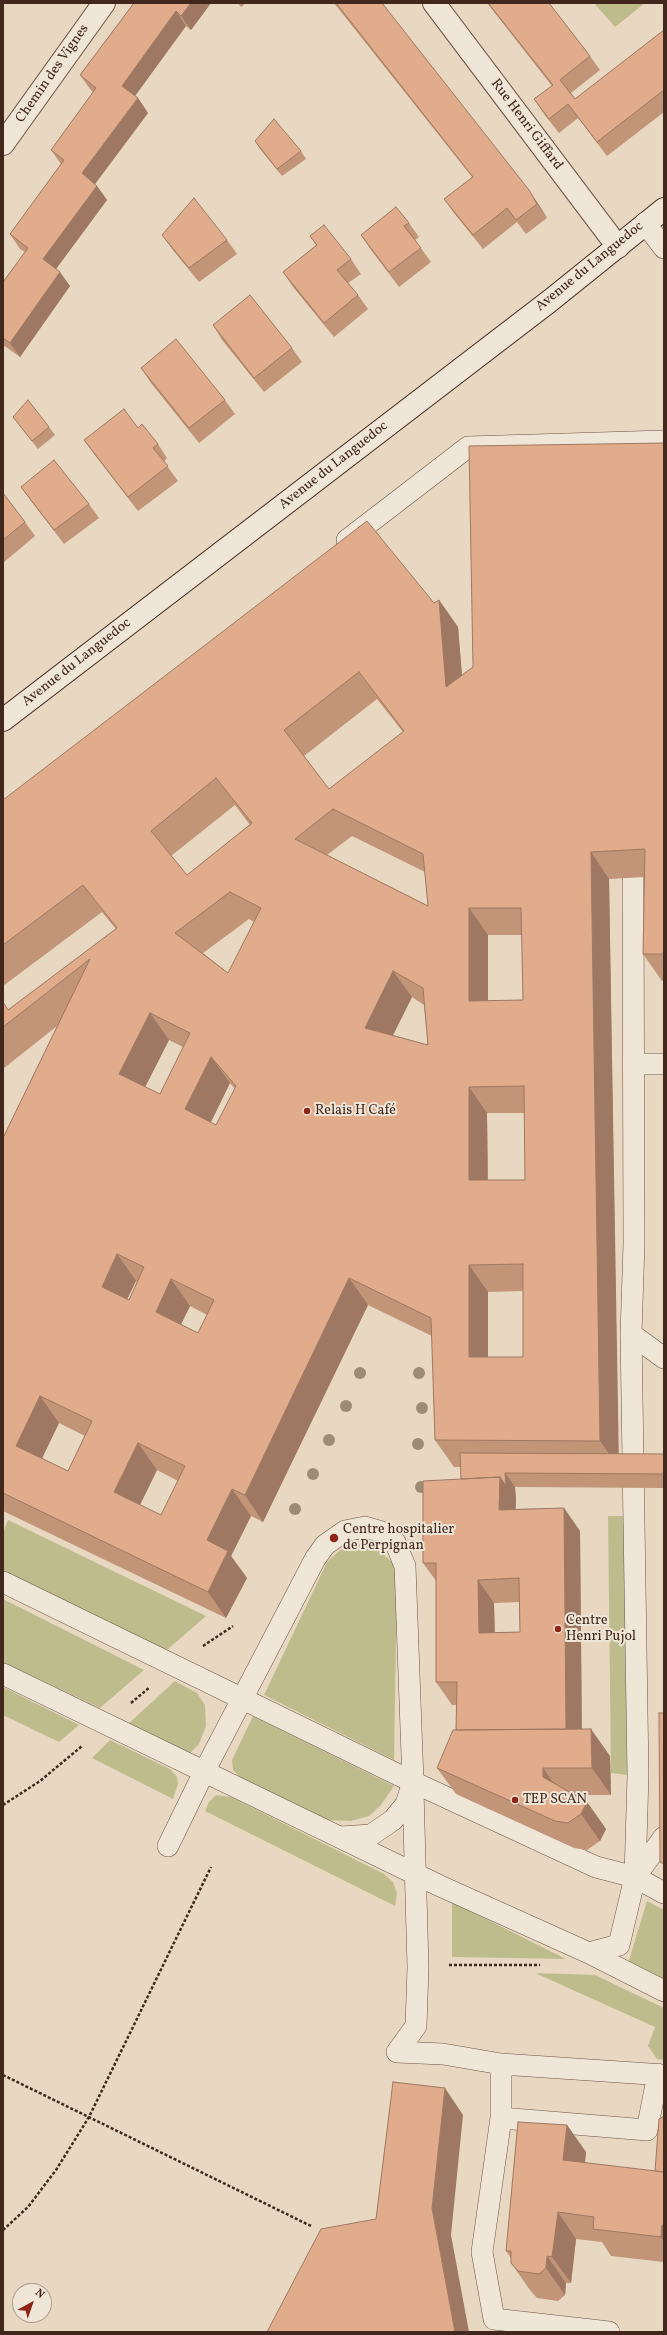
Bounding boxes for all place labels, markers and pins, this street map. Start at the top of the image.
place label: Relais H Café [315,1103,396,1119]
marker: Relais H Café [302,1106,312,1116]
place label: Centre hospitalier de Perpignan [343,1522,454,1554]
marker: Centre hospitalier de Perpignan [328,1532,340,1544]
place label: Centre Henri Pujol [566,1613,636,1646]
marker: Centre Henri Pujol [553,1624,563,1634]
place label: TEP SCAN [523,1792,587,1808]
marker: TEP SCAN [510,1795,520,1805]

